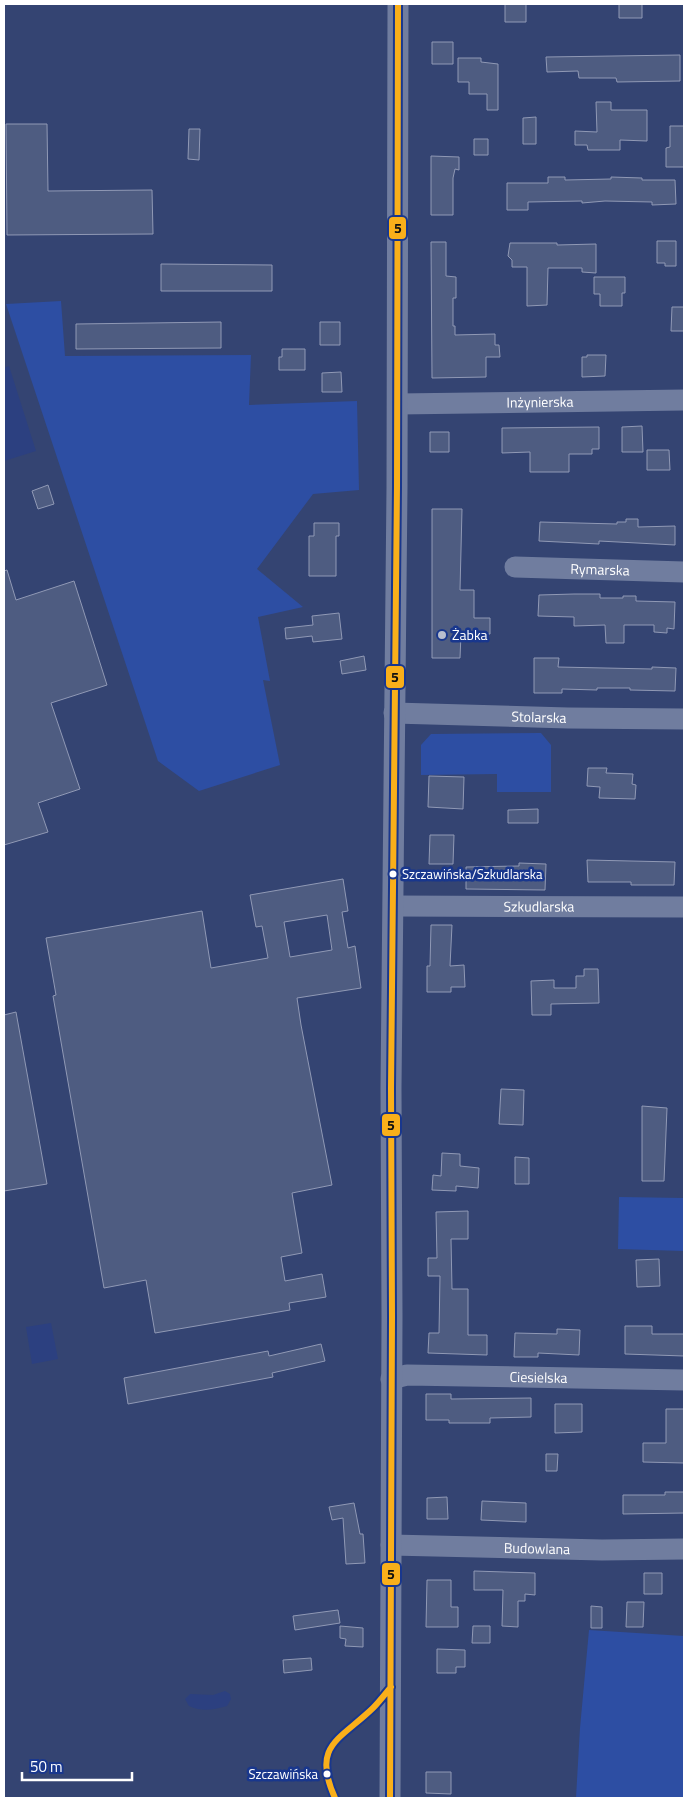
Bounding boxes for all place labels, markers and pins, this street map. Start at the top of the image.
place label: Żabka [452,624,488,645]
marker: Żabka [436,629,448,641]
place label: Szczawińska/Szkudlarska [402,864,543,884]
marker: Szczawińska/Szkudlarska [388,869,398,879]
place label: Szczawińska [249,1764,318,1784]
marker: Szczawińska [322,1769,332,1779]

